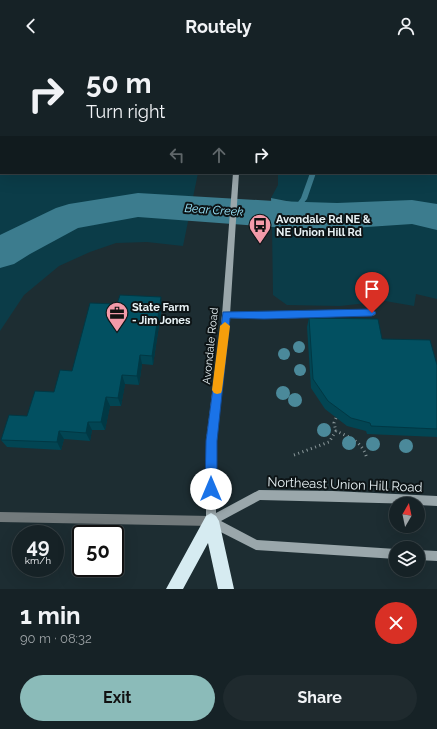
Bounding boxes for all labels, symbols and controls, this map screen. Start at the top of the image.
icon: back [20,15,42,37]
icon: person [395,15,417,37]
text: Routely [185,16,252,37]
text: 50 m [86,67,152,100]
icon: right [20,68,72,120]
text: Turn right [86,101,165,122]
icon: left [166,144,188,166]
icon: ahead [208,144,230,166]
icon: right [250,144,272,166]
water label: Bear Creek [184,201,245,219]
bus stop icon: Avondale Rd NE & NE Union Hill Rd [247,212,273,245]
place label: Avondale Rd NE & NE Union Hill Rd [276,213,371,239]
pin [355,272,389,313]
icon: arrive [361,278,383,300]
office icon: State Farm - Jim Jones [104,300,130,333]
place label: State Farm - Jim Jones [132,301,191,327]
street label: Avondale Road [200,307,221,385]
position arrow [190,468,232,510]
street label: Northeast Union Hill Road [267,474,423,495]
north arrow [389,497,425,533]
map controls [389,497,425,577]
speed limit sign: 50 [72,525,124,577]
text: 49 [26,534,50,558]
button: layers [389,541,425,577]
text: km/h [25,555,51,566]
text: 1 min [20,601,81,630]
button: close [375,602,417,644]
text: 90 m · 08:32 [20,631,92,646]
button: Exit [20,675,215,721]
button: Share [223,675,417,721]

